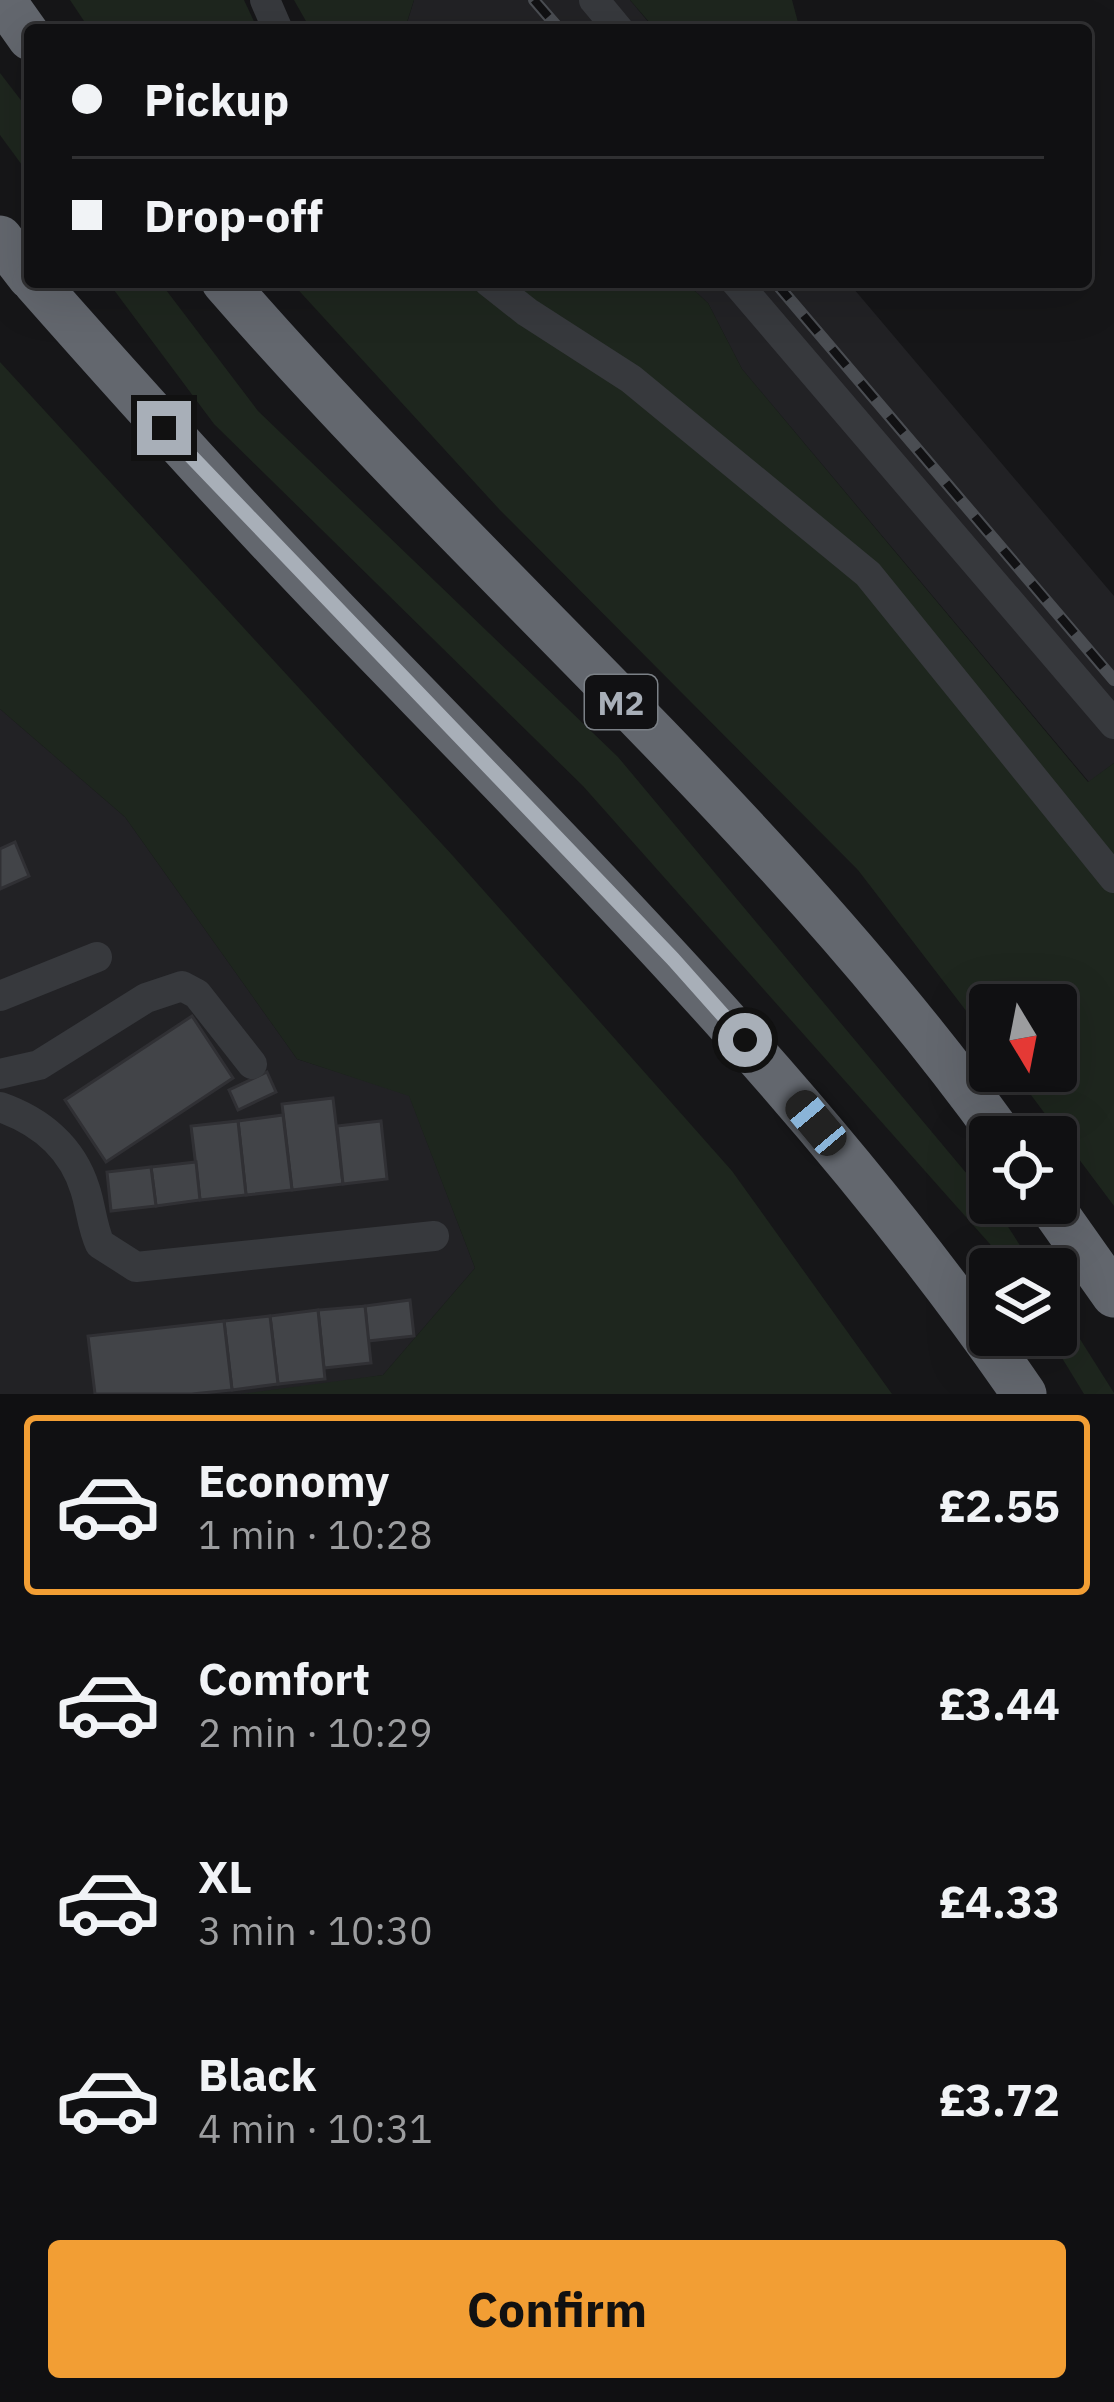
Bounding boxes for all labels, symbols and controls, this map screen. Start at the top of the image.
text: Pickup [144,70,289,128]
text: Drop-off [144,186,323,244]
route end [137,401,191,455]
road number: M2 [585,675,657,729]
north arrow [969,984,1077,1092]
map controls [969,984,1077,1356]
route start [718,1013,772,1067]
car [779,1084,853,1162]
button: locate [969,1116,1077,1224]
button: layers [969,1248,1077,1356]
icon: car [54,1451,162,1559]
text: Economy [198,1451,389,1509]
text: £2.55 [939,1476,1060,1534]
text: 1 min · 10:28 [198,1509,433,1560]
icon: car [54,1649,162,1757]
text: Comfort [198,1649,370,1707]
text: £3.44 [939,1674,1060,1732]
text: 2 min · 10:29 [198,1707,433,1758]
icon: car [54,1847,162,1955]
text: XL [198,1847,252,1905]
text: £4.33 [939,1872,1060,1930]
text: 3 min · 10:30 [198,1905,433,1956]
icon: car [54,2045,162,2153]
text: Black [198,2045,317,2103]
text: £3.72 [939,2070,1060,2128]
text: 4 min · 10:31 [198,2103,433,2154]
button: Confirm [48,2240,1066,2378]

